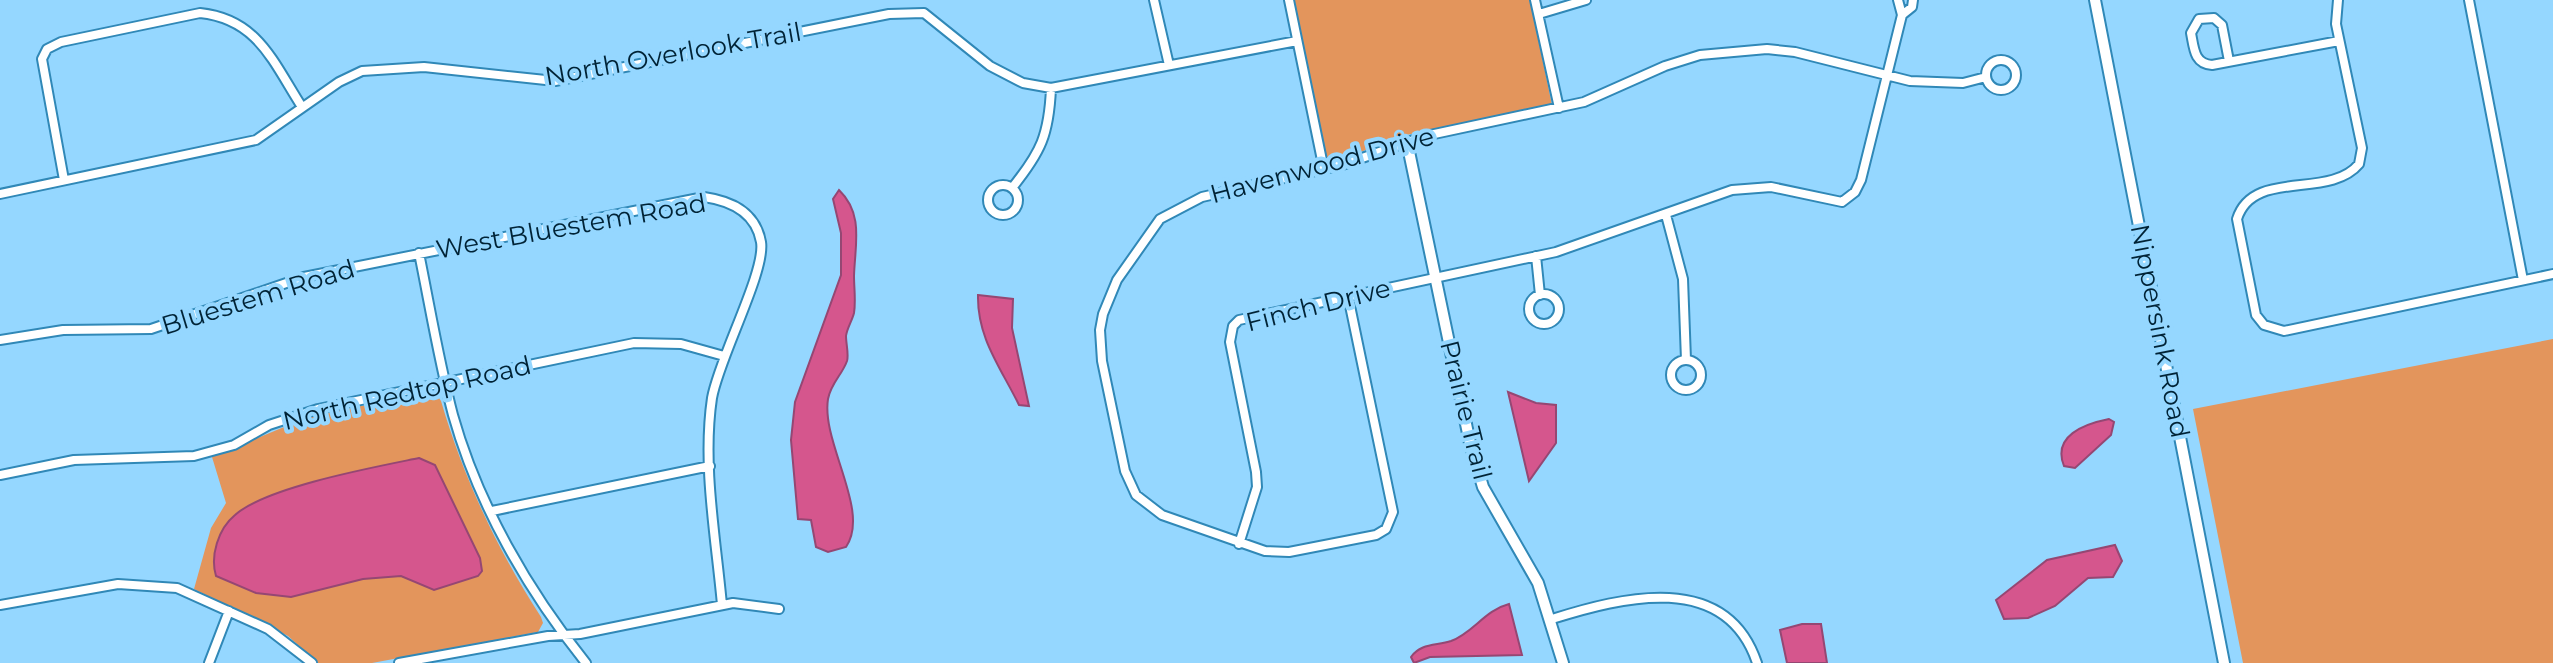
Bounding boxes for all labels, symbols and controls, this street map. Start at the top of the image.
street label: North Overlook Trail [542,16,804,92]
street label: Havenwood Drive [1207,120,1437,210]
street label: West Bluestem Road [433,186,709,266]
street label: Nippersink Road [2124,221,2196,441]
street label: Bluestem Road [157,252,359,342]
street label: Finch Drive [1242,272,1394,338]
street label: Prairie Trail [1433,337,1499,483]
street label: North Redtop Road [280,349,534,437]

